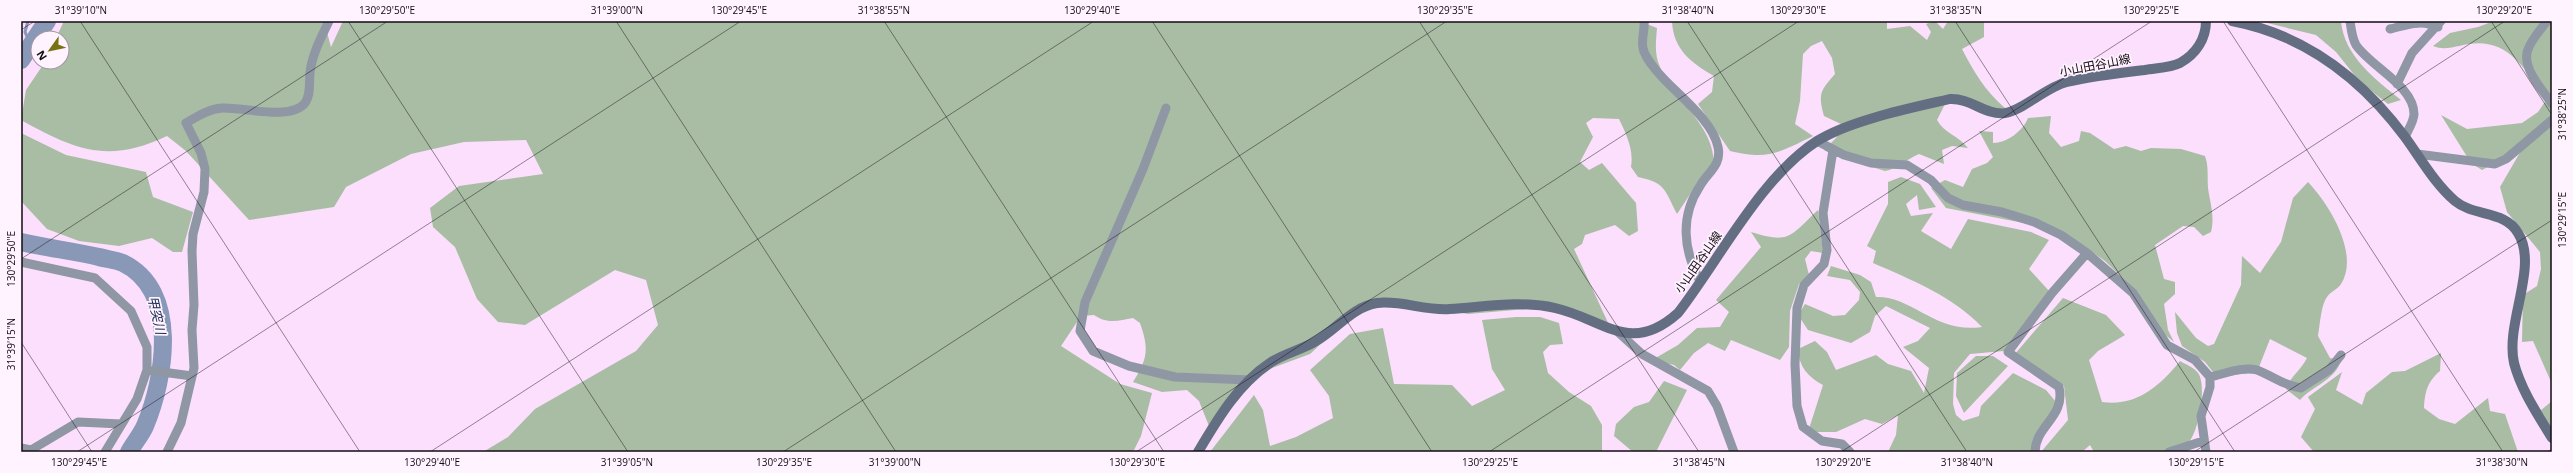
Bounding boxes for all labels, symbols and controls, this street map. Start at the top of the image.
text: 31°39'10"N [55,3,107,17]
text: 130°29'50"E [359,3,415,17]
text: 31°39'00"N [591,3,643,17]
text: 130°29'45"E [711,3,767,17]
text: 31°38'55"N [858,3,910,17]
text: 130°29'40"E [1064,3,1120,17]
text: 130°29'35"E [1417,3,1473,17]
text: 31°38'40"N [1662,3,1714,17]
text: 130°29'30"E [1770,3,1826,17]
text: 31°38'35"N [1930,3,1982,17]
text: 130°29'25"E [2123,3,2179,17]
text: 130°29'20"E [2476,3,2532,17]
north arrow [30,30,70,70]
text: N [32,48,50,64]
street label: 小山田谷山線 [2058,50,2132,80]
text: 31°38'25"N [2555,88,2569,140]
text: 130°29'15"E [2555,192,2569,248]
street label: 小山田谷山線 [1670,228,1726,296]
text: 130°29'50"E [4,231,18,287]
water label: 甲突川 [144,294,171,338]
text: 31°39'15"N [4,318,18,370]
text: 130°29'45"E [51,455,107,469]
text: 130°29'40"E [404,455,460,469]
text: 31°39'05"N [601,455,653,469]
text: 130°29'35"E [756,455,812,469]
text: 31°39'00"N [869,455,921,469]
text: 130°29'30"E [1109,455,1165,469]
text: 130°29'25"E [1462,455,1518,469]
text: 31°38'45"N [1673,455,1725,469]
text: 130°29'20"E [1815,455,1871,469]
text: 31°38'40"N [1941,455,1993,469]
text: 130°29'15"E [2168,455,2224,469]
text: 31°38'30"N [2476,455,2528,469]

